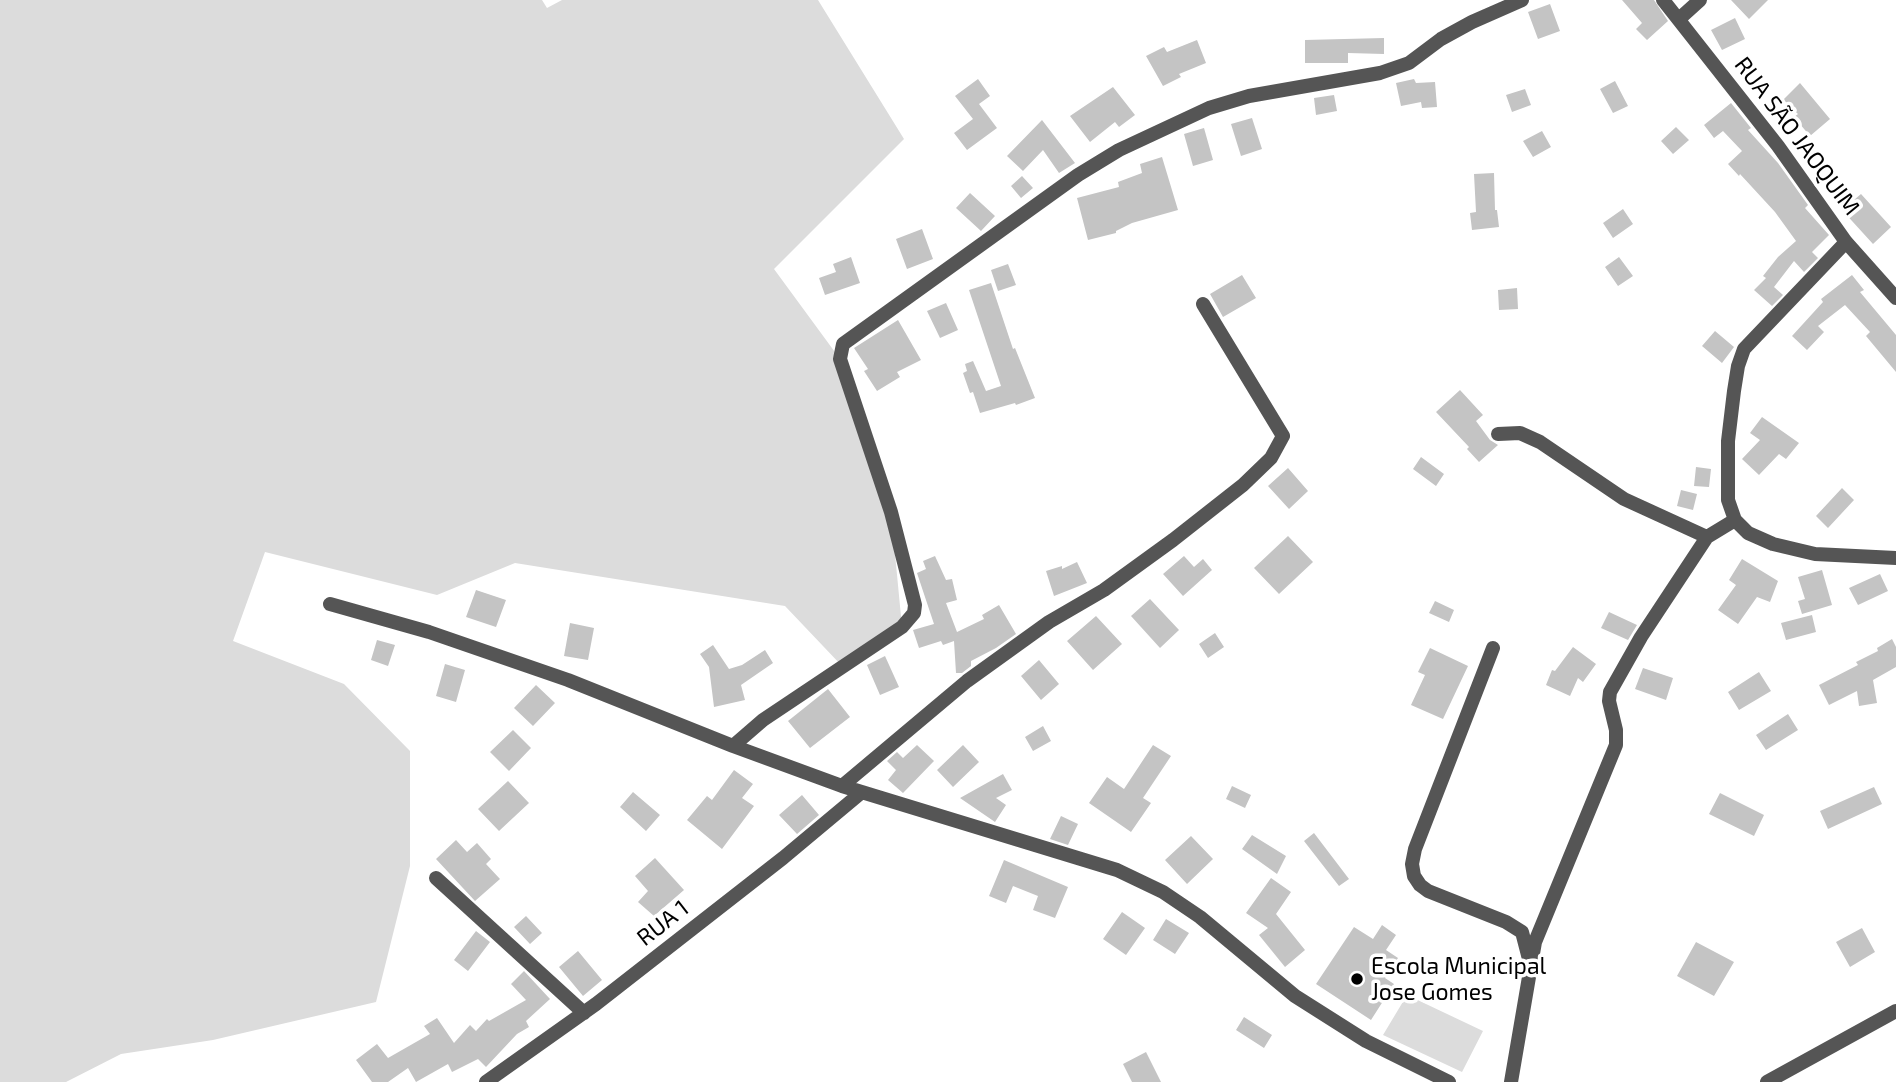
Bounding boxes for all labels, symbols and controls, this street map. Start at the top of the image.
street label: RUA SÃO JAOQUIM [1729,52,1865,220]
street label: RUA 1 [632,894,694,952]
place label: Escola Municipal Jose Gomes [1371,952,1546,1006]
marker: Escola Municipal Jose Gomes [1349,971,1365,987]

